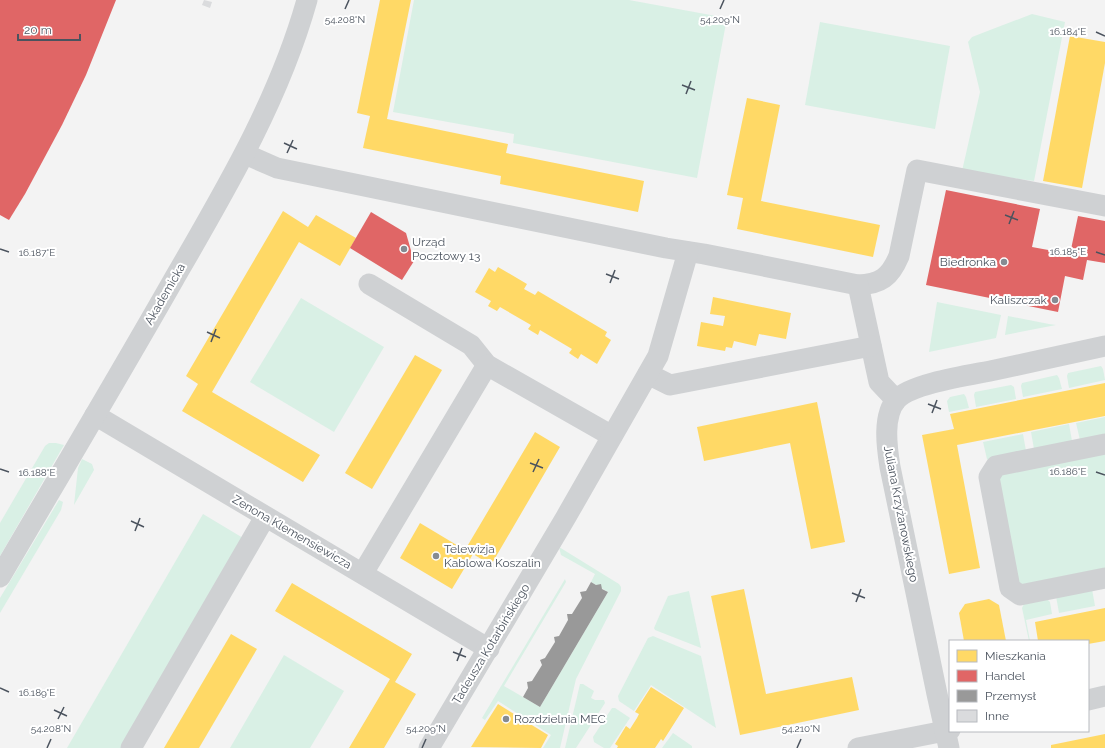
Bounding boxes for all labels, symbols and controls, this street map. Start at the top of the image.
text: 54.208°N [325,14,365,25]
text: 54.209°N [700,14,740,25]
scale bar [18,16,80,42]
text: 20 m [24,23,52,37]
text: 16.184°E [1050,26,1086,37]
place label: Urząd Pocztowy 13 [412,235,480,263]
marker: Urząd Pocztowy 13 [399,244,409,254]
text: 16.185°E [1050,246,1086,257]
text: 16.187°E [19,247,55,258]
place label: Biedronka [940,255,996,269]
marker: Biedronka [999,257,1009,267]
street label: Akademicka [142,261,188,327]
place label: Kaliszczak [990,293,1048,307]
marker: Kaliszczak [1050,295,1060,305]
street label: Juliana Krzyżanowskiego [881,445,921,583]
text: 16.186°E [1049,466,1087,477]
text: 16.188°E [18,467,56,478]
street label: Zenona Klemensiewicza [230,492,354,572]
place label: Telewizja Kablowa Koszalin [444,542,541,570]
marker: Telewizja Kablowa Koszalin [431,551,441,561]
street label: Tadeusza Kotarbińskiego [449,581,533,707]
legend [949,640,1089,732]
text: Mieszkania [985,649,1046,663]
text: Handel [985,669,1026,683]
text: 16.189°E [19,687,55,698]
text: Przemysł [985,689,1037,703]
text: Inne [985,709,1009,723]
place label: Rozdzielnia MEC [514,712,606,726]
marker: Rozdzielnia MEC [501,714,511,724]
text: 54.208°N [31,723,71,734]
text: 54.209°N [406,723,446,734]
text: 54.210°N [782,723,820,734]

